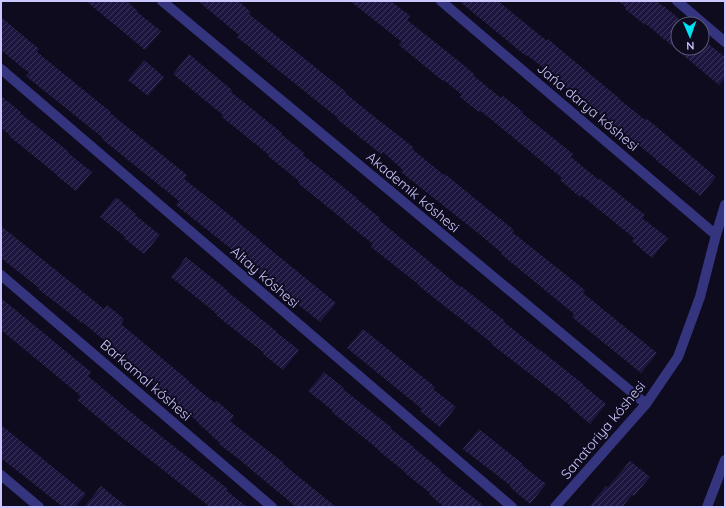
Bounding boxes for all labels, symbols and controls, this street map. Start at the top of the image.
north arrow [670,16,710,56]
text: N [686,39,695,53]
street label: Jańa darya kóshesi [533,59,643,155]
street label: Akademik kóshesi [363,148,463,236]
street label: Altay kóshesi [227,242,303,312]
street label: Barkamal kóshesi [97,335,195,425]
street label: Sanatoriya kóshesi [557,377,649,483]

